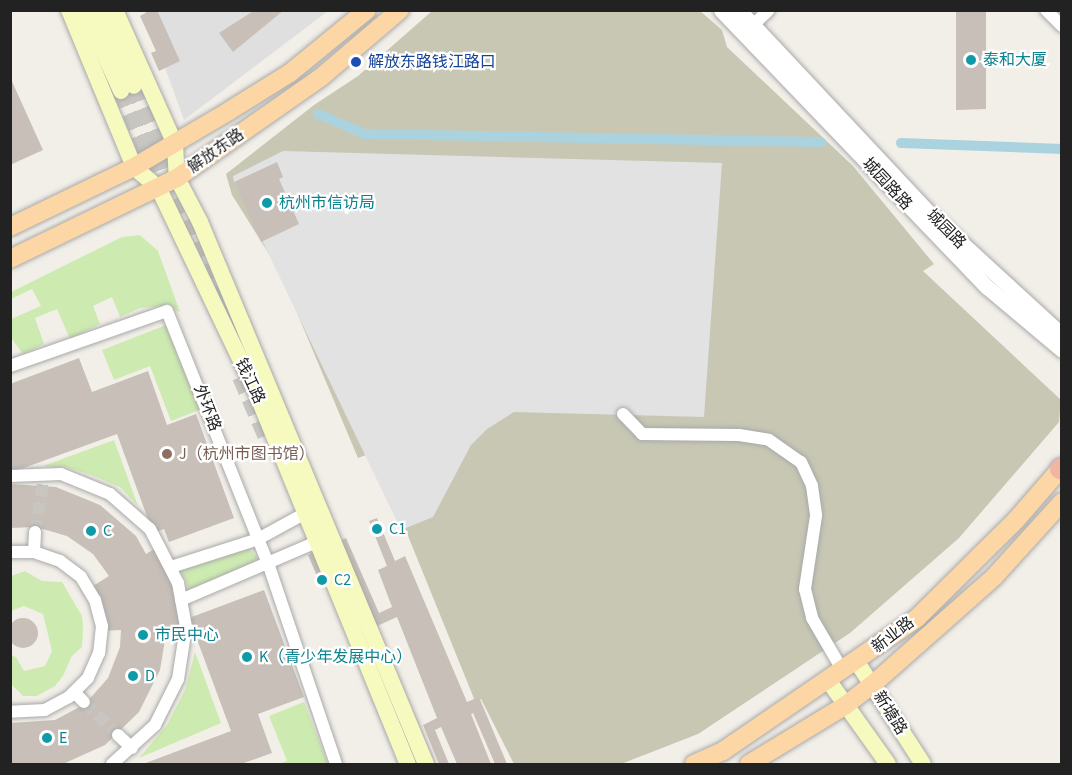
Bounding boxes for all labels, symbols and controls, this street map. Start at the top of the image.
place label: 泰和大厦 [983,50,1047,70]
place label: 解放东路钱江路口 [368,52,496,72]
marker: 泰和大厦 [964,53,978,67]
marker: 解放东路钱江路口 [349,55,363,69]
street label: 解放东路 [184,125,248,177]
street label: 城园路路 [858,154,916,214]
place label: 杭州市信访局 [279,193,375,213]
marker: 杭州市信访局 [260,196,274,210]
street label: 城园路 [922,205,970,253]
street label: 钱江路 [231,355,269,407]
street label: 外环路 [189,382,225,434]
place label: J（杭州市图书馆） [179,444,315,464]
marker: J（杭州市图书馆） [160,447,174,461]
place label: C1 [389,519,406,539]
place label: C [103,521,112,541]
marker: C1 [370,522,384,536]
marker: C [84,524,98,538]
place label: C2 [334,570,351,590]
marker: C2 [315,573,329,587]
street label: 新业路 [868,613,918,657]
place label: 市民中心 [155,625,219,645]
marker: 市民中心 [136,628,150,642]
place label: K（青少年发展中心） [259,647,412,667]
marker: K（青少年发展中心） [240,650,254,664]
place label: D [145,666,155,686]
marker: D [126,669,140,683]
street label: 新塘路 [869,688,911,738]
place label: E [59,728,67,748]
marker: E [40,731,54,745]

